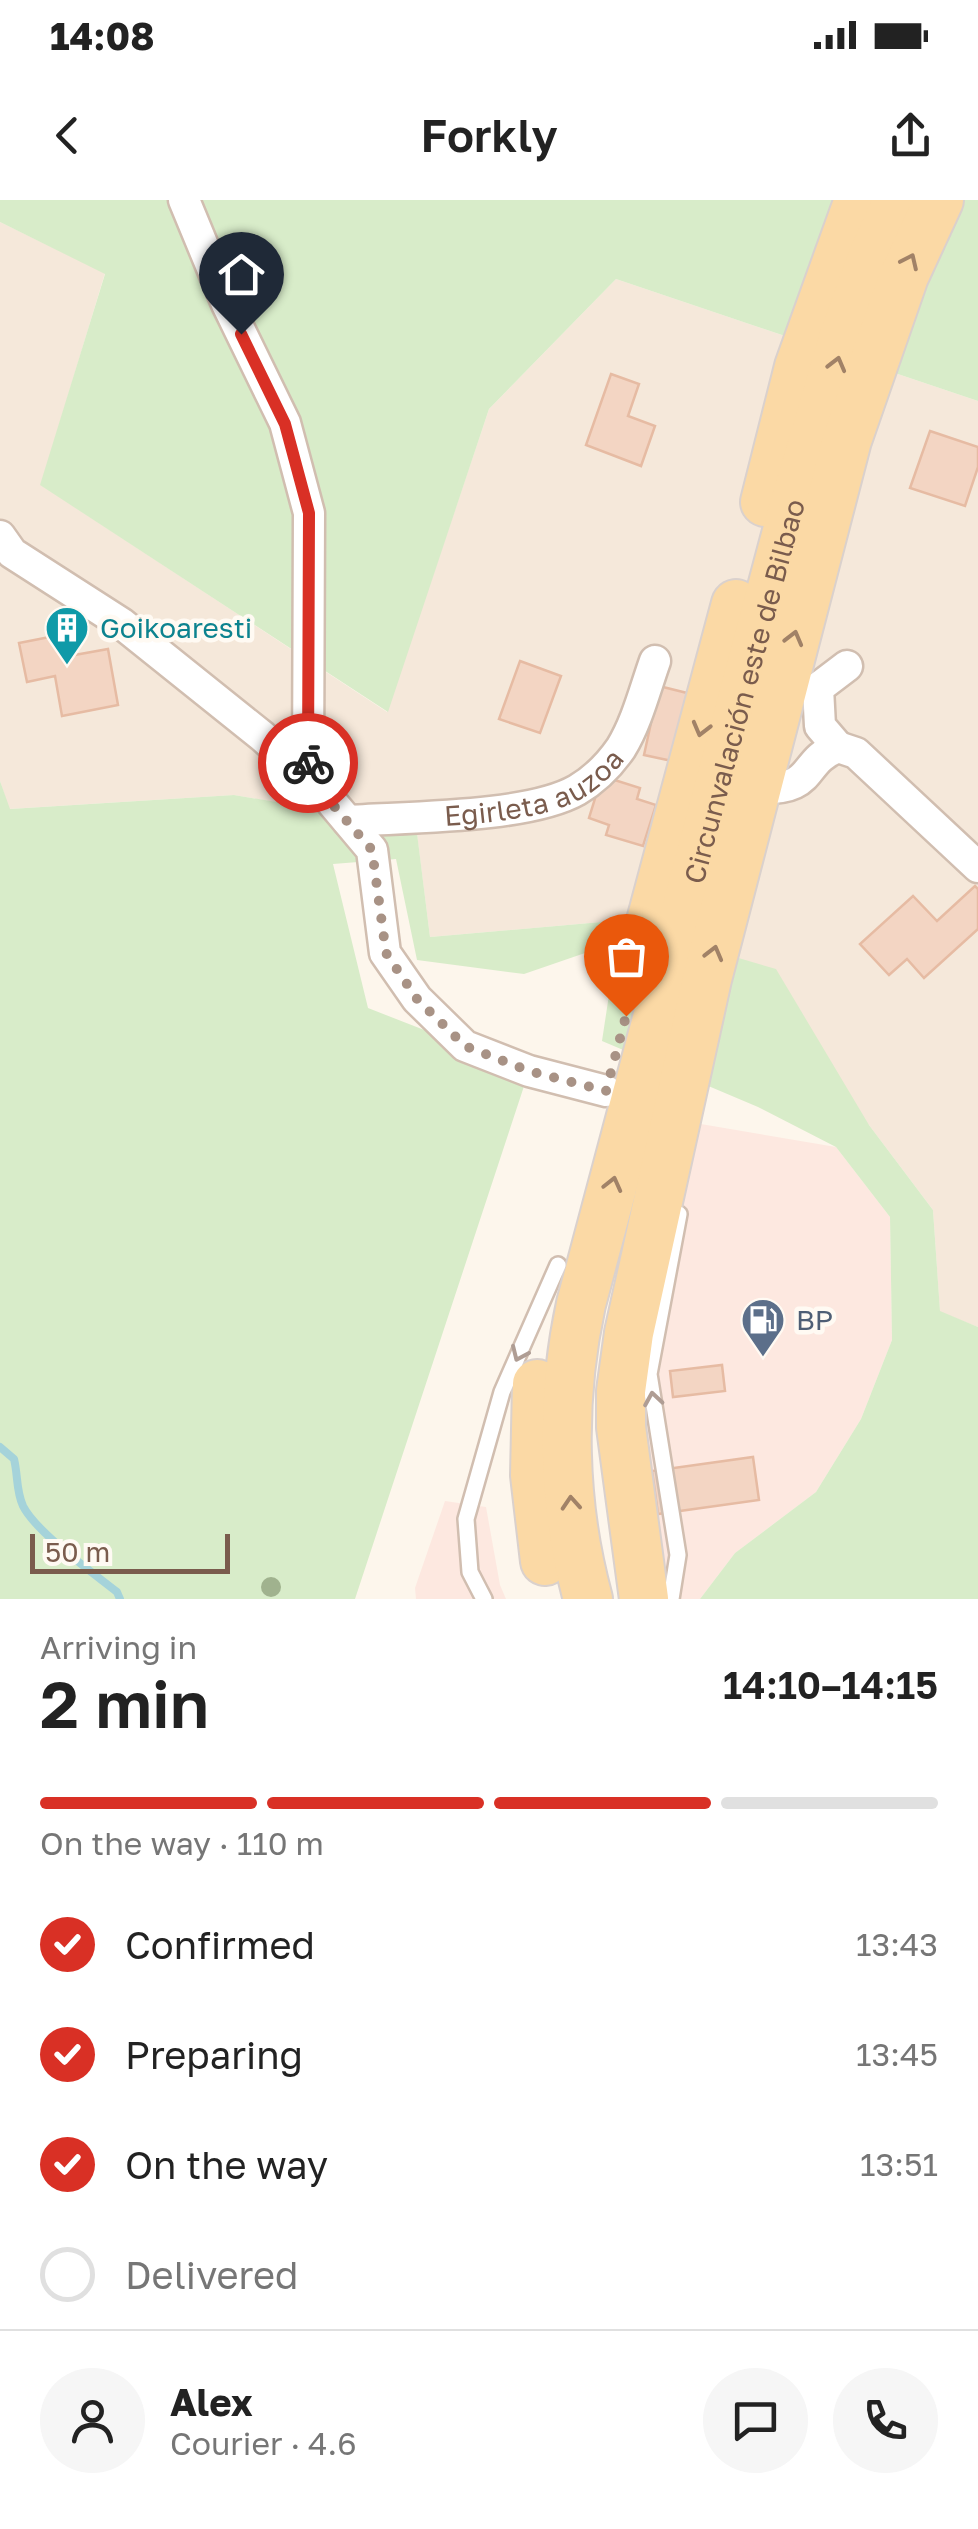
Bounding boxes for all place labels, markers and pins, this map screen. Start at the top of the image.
pin [199,232,284,335]
building icon: Goikoaresti [44,605,90,666]
place label: Goikoaresti [100,611,252,644]
pin [584,914,669,1017]
fuel station icon: BP [740,1297,786,1358]
place label: BP [796,1303,833,1336]

